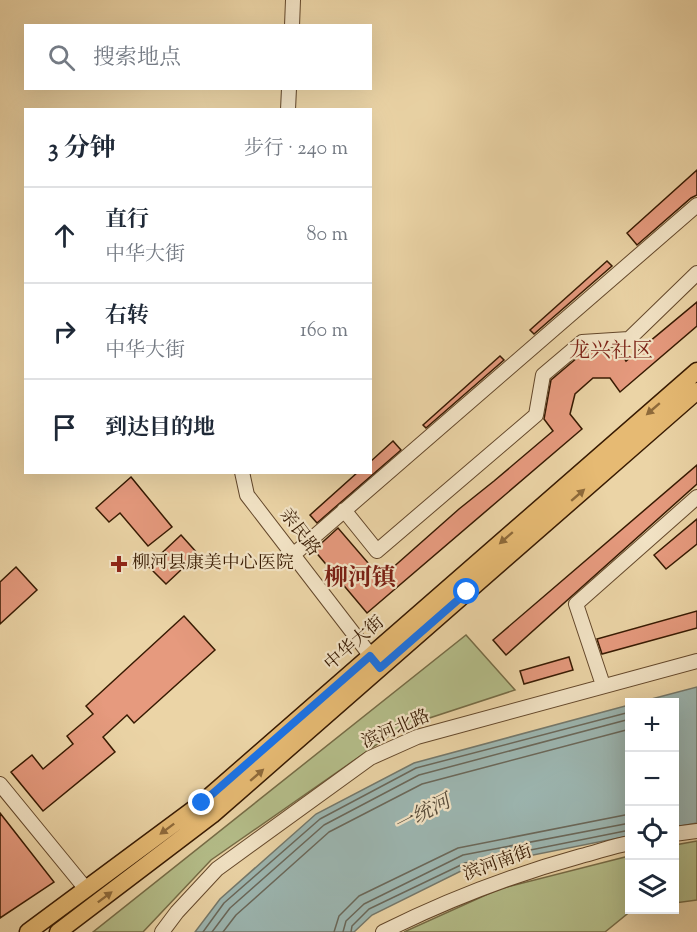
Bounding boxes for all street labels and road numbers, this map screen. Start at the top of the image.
street label: 亲民路 [272,504,326,562]
street label: 中华大街 [319,611,391,677]
street label: 滨河北路 [358,704,434,756]
street label: 滨河南街 [460,839,536,889]

